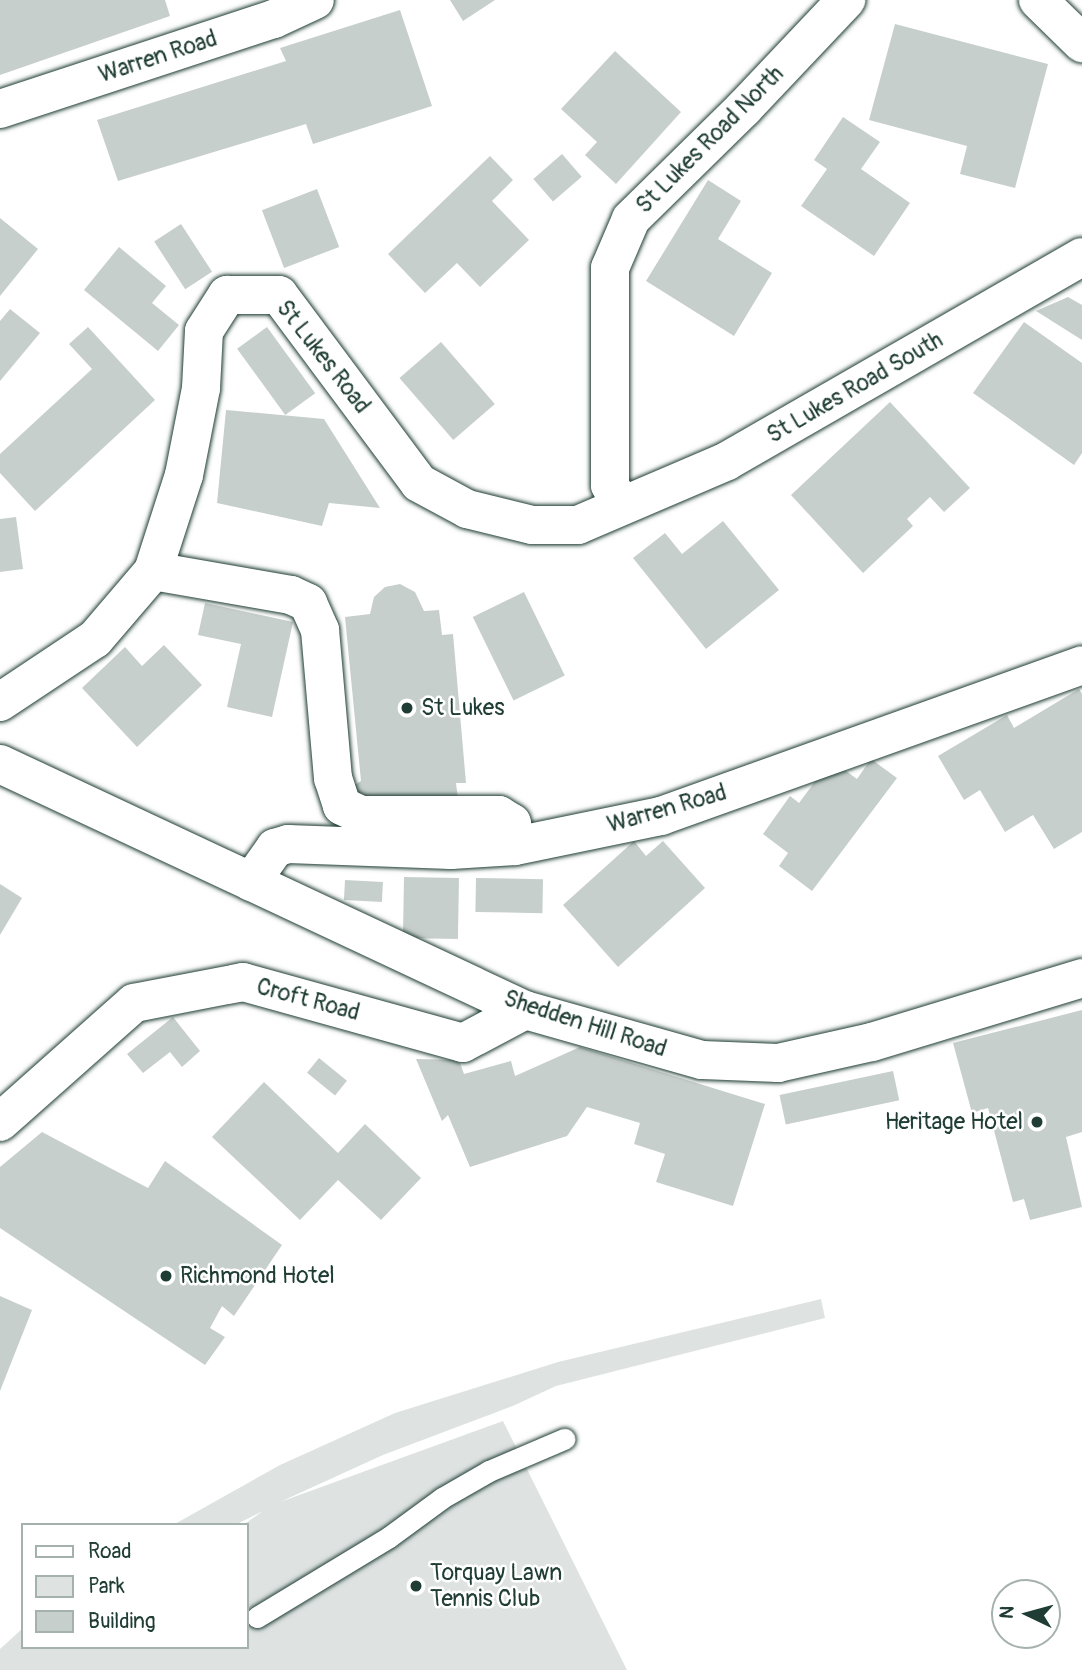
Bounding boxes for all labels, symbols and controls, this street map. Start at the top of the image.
street label: Warren Road [95,25,221,89]
street label: St Lukes Road North [631,61,789,219]
street label: St Lukes Road [270,295,376,419]
street label: St Lukes Road South [762,326,948,450]
place label: St Lukes [421,694,504,722]
marker: St Lukes [399,700,415,716]
street label: Warren Road [604,779,730,839]
street label: Croft Road [253,973,363,1027]
street label: Shedden Hill Road [500,985,670,1063]
place label: Heritage Hotel [885,1108,1023,1136]
marker: Heritage Hotel [1029,1114,1045,1130]
place label: Richmond Hotel [180,1262,335,1290]
marker: Richmond Hotel [158,1268,174,1284]
legend [21,1523,248,1649]
text: Road [88,1538,132,1565]
place label: Torquay Lawn Tennis Club [430,1559,562,1613]
text: Park [88,1573,125,1600]
marker: Torquay Lawn Tennis Club [408,1578,424,1594]
north arrow [991,1579,1061,1649]
text: N [995,1605,1020,1620]
text: Building [88,1608,155,1635]

